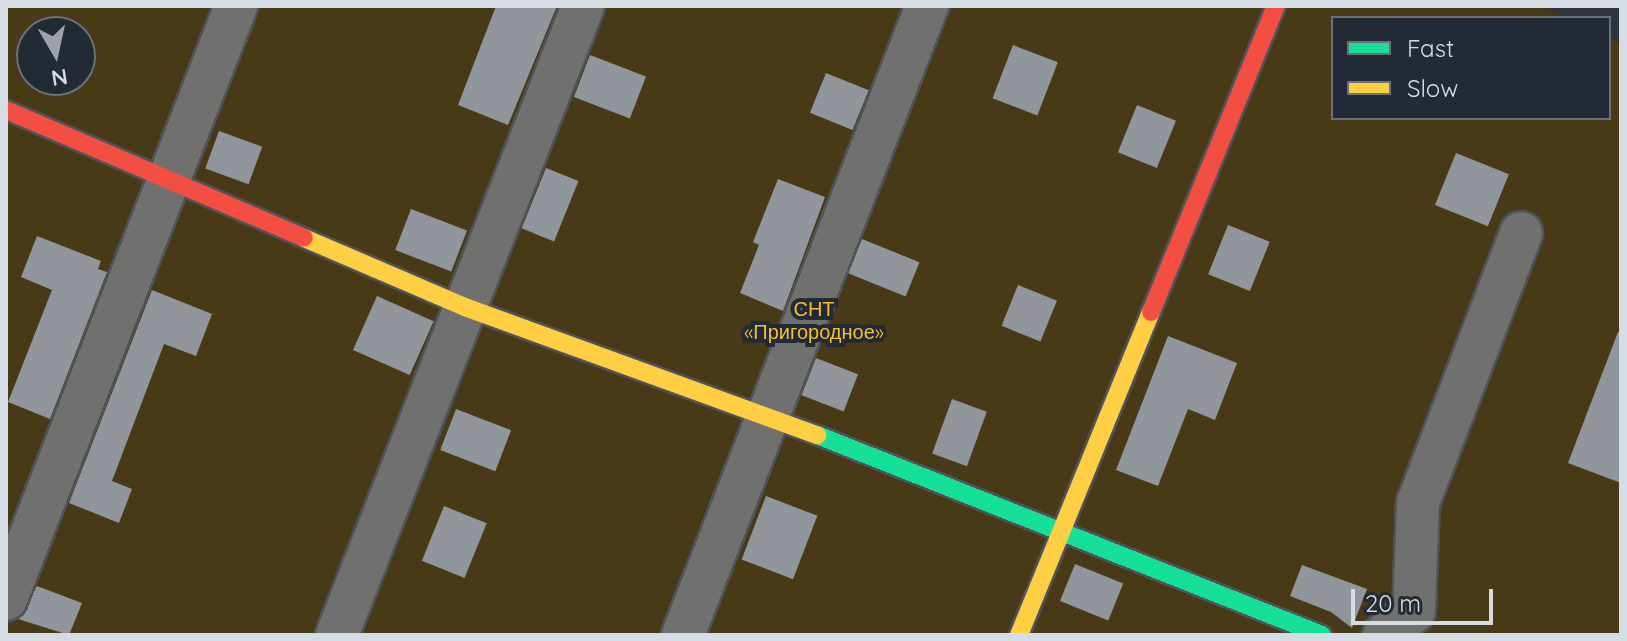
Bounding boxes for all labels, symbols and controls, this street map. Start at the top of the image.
north arrow [16,16,96,96]
legend [1331,16,1611,120]
text: Fast [1407,33,1454,63]
text: N [49,63,70,93]
text: Slow [1407,73,1458,103]
park label: СНТ «Пригородное» [744,297,884,344]
scale bar [1355,573,1497,623]
text: 20 m [1365,588,1421,618]

